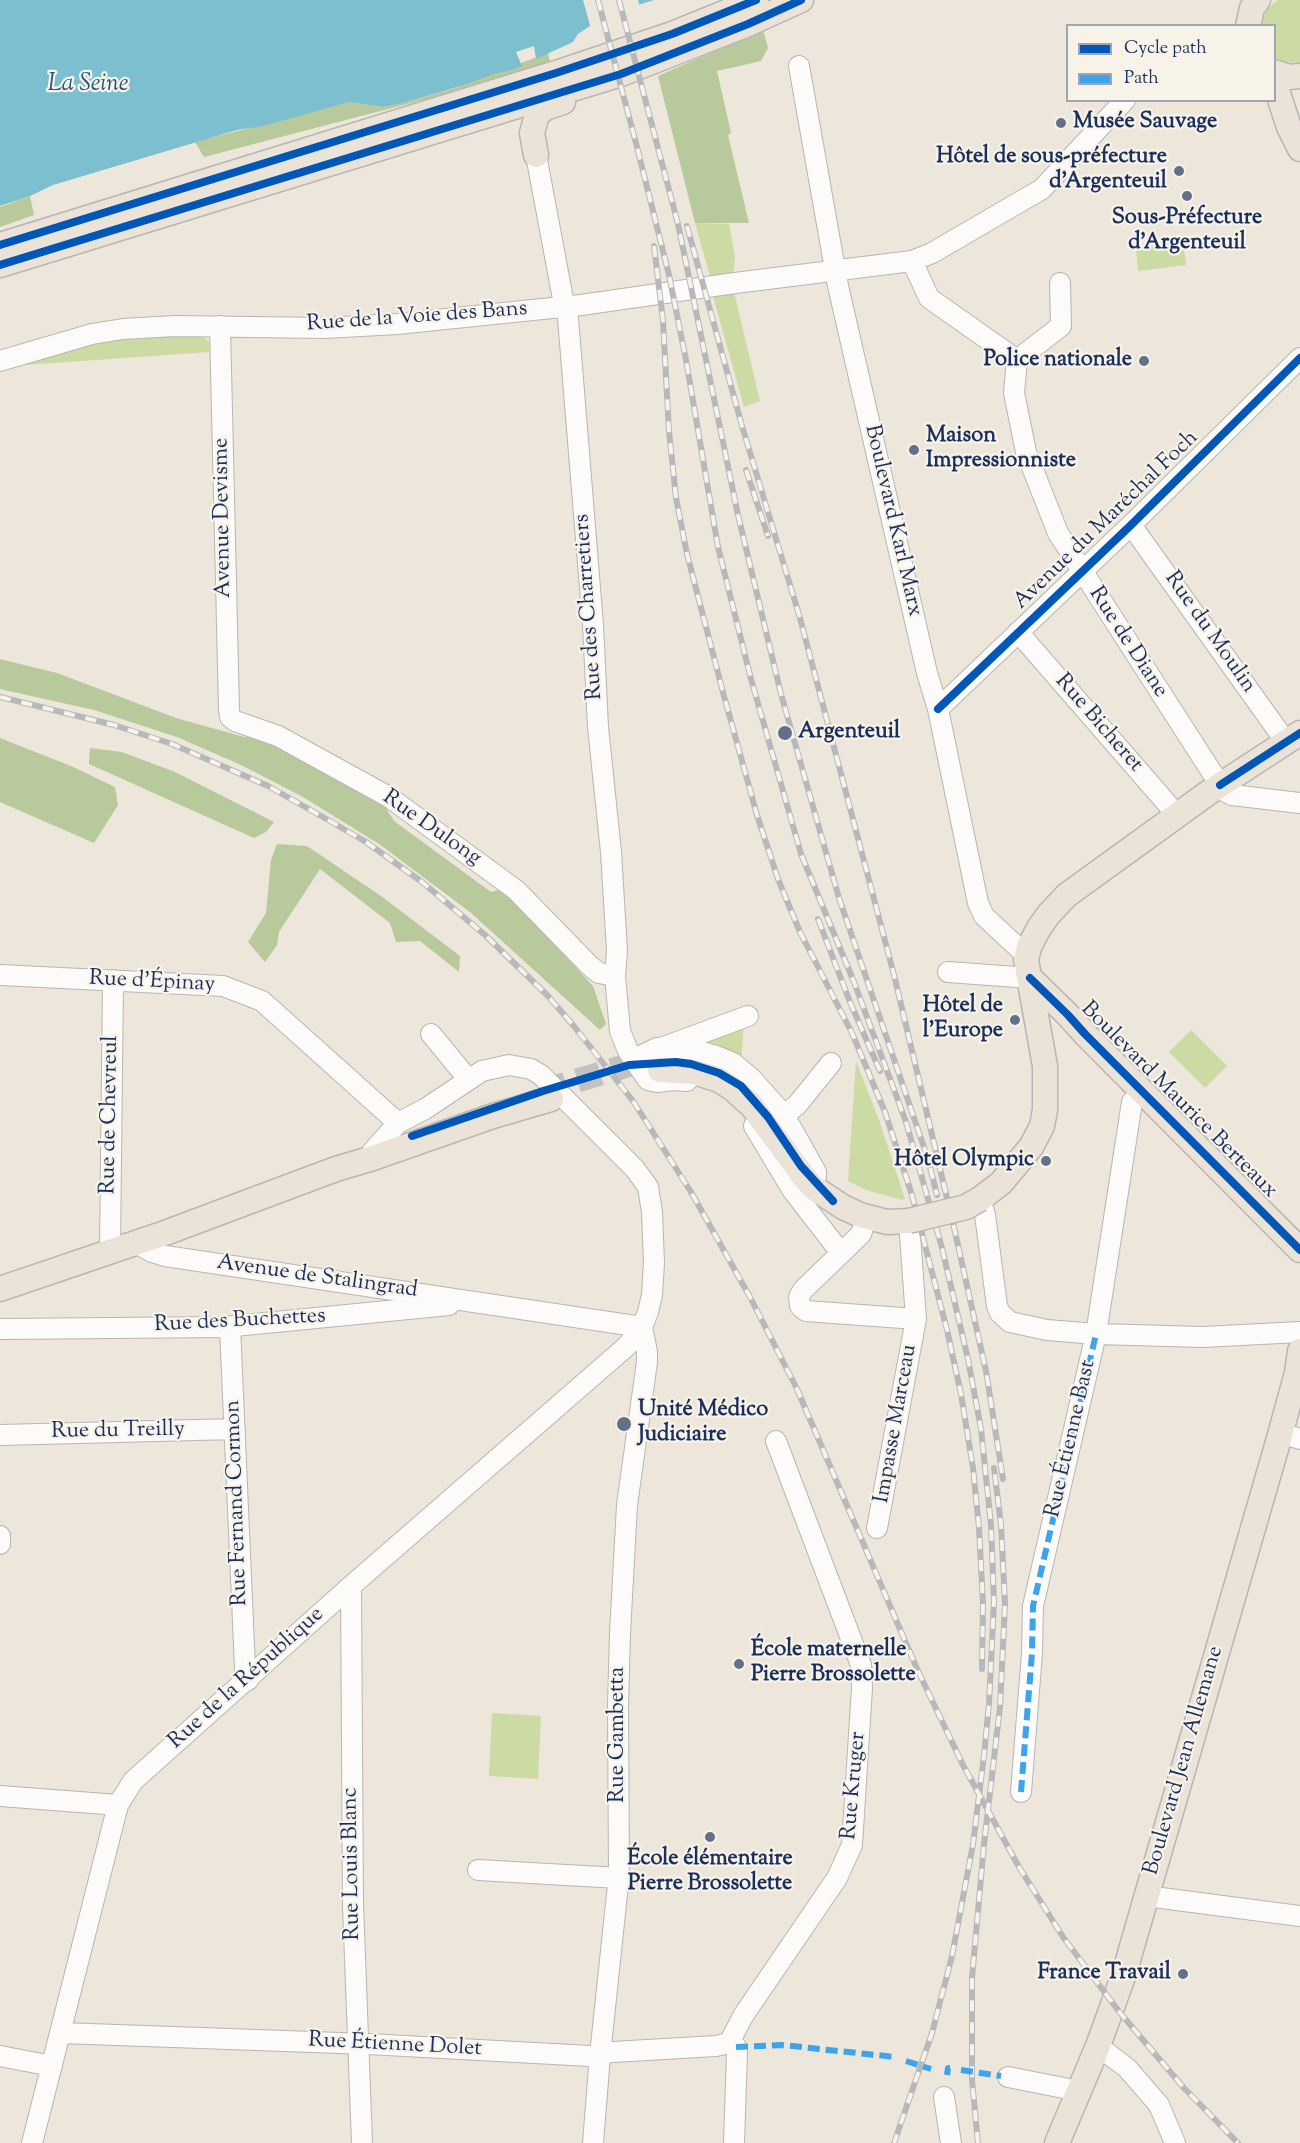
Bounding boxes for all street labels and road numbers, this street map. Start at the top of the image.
street label: Rue de la Voie des Bans [306,297,528,339]
street label: Boulevard Karl Marx [857,423,927,619]
street label: Avenue du Maréchal Foch [1009,426,1205,616]
street label: Avenue Devisme [209,438,239,598]
street label: Rue des Charretiers [570,513,610,701]
street label: Rue du Moulin [1157,567,1261,699]
street label: Rue de Diane [1081,583,1173,703]
street label: Rue Bicheret [1048,670,1148,778]
street label: Rue Dulong [377,785,485,873]
street label: Rue d'Épinay [88,967,216,999]
street label: Boulevard Maurice Berteaux [1074,997,1282,1205]
street label: Rue de Chevreul [96,1035,126,1195]
street label: Avenue de Stalingrad [215,1251,419,1305]
street label: Rue des Buchettes [154,1304,326,1340]
street label: Impasse Marceau [870,1343,924,1505]
street label: Rue Étienne Bast [1041,1358,1103,1520]
street label: Rue Fernand Cormon [221,1399,255,1607]
street label: Rue du Treilly [51,1418,185,1446]
street label: Rue de la République [164,1602,330,1756]
street label: Boulevard Jean Allemane [1140,1643,1230,1879]
street label: Rue Gambetta [606,1667,632,1803]
street label: Rue Kruger [837,1731,873,1841]
street label: Rue Louis Blanc [338,1787,368,1941]
street label: Rue Étienne Dolet [308,2028,482,2064]

